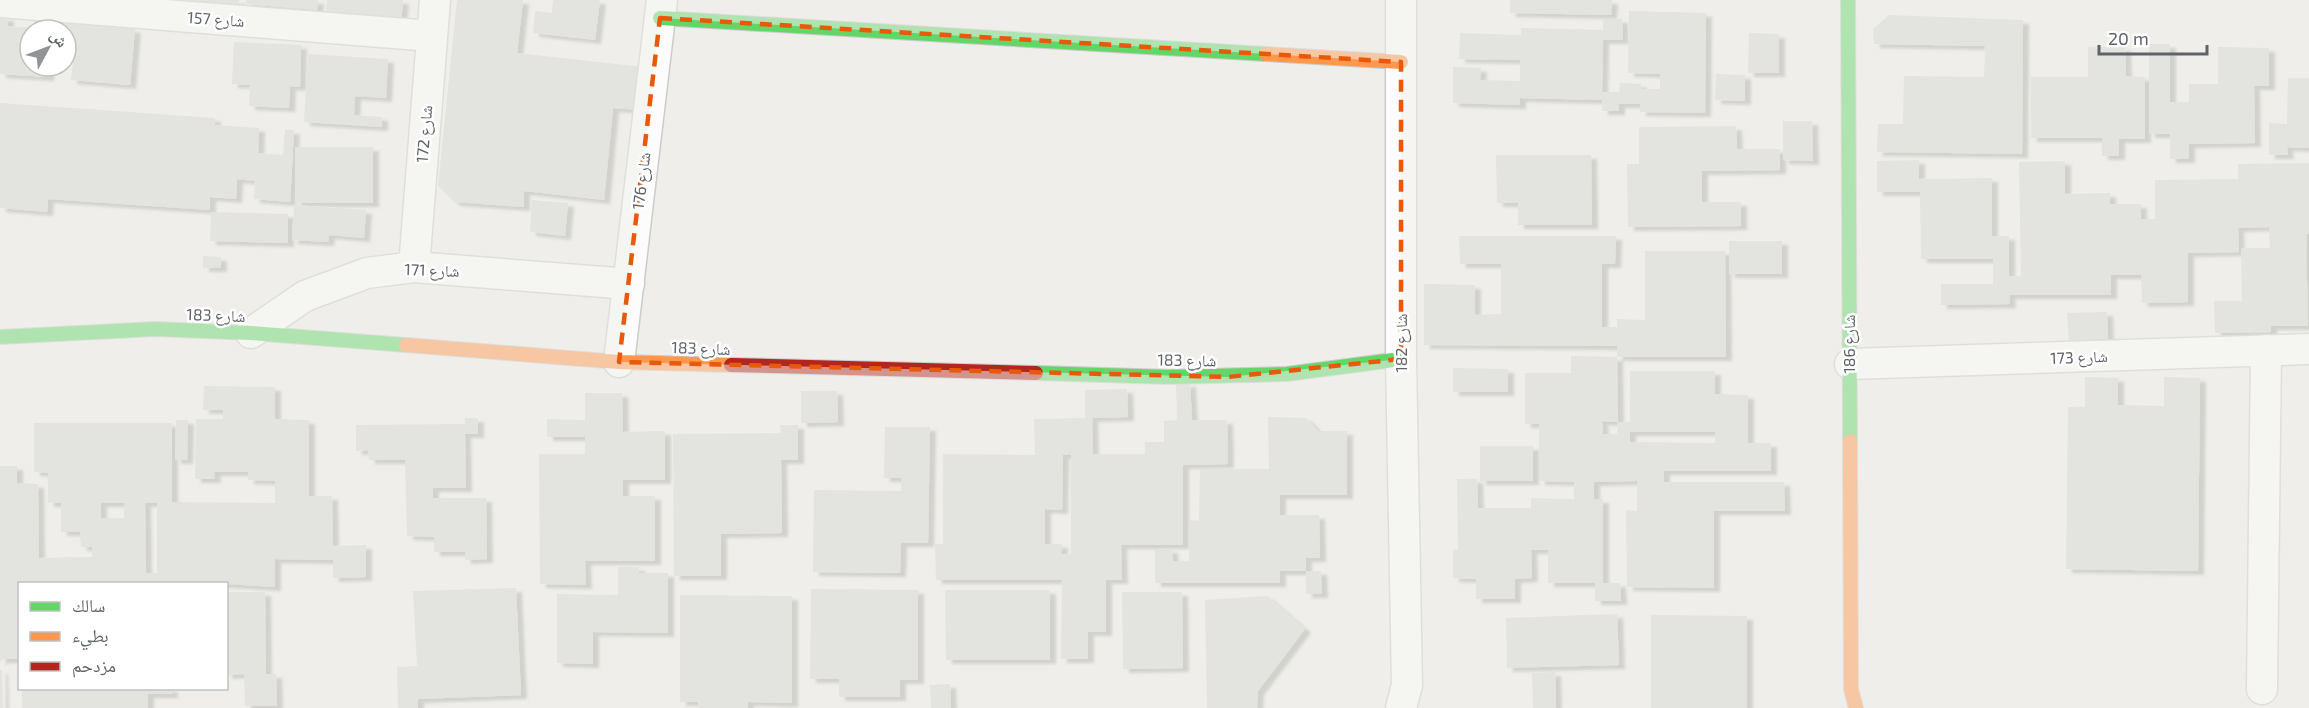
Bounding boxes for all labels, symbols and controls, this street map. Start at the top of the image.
street label: شارع 157 [187,7,245,32]
north arrow [18,18,78,78]
scale bar [2099,18,2207,56]
text: ش [46,25,72,51]
text: 20 m [2108,27,2149,49]
street label: شارع 172 [412,104,437,164]
street label: شارع 176 [628,151,655,211]
street label: شارع 171 [404,259,460,282]
street label: شارع 183 [186,304,246,327]
street label: شارع 182 [1391,313,1412,373]
street label: شارع 186 [1839,314,1860,374]
street label: شارع 183 [671,337,731,360]
street label: شارع 173 [2050,346,2108,369]
street label: شارع 183 [1157,349,1217,372]
legend [18,582,228,690]
text: سالك [72,594,105,616]
text: بطيء [72,624,109,651]
text: مزدحم [72,654,116,678]

